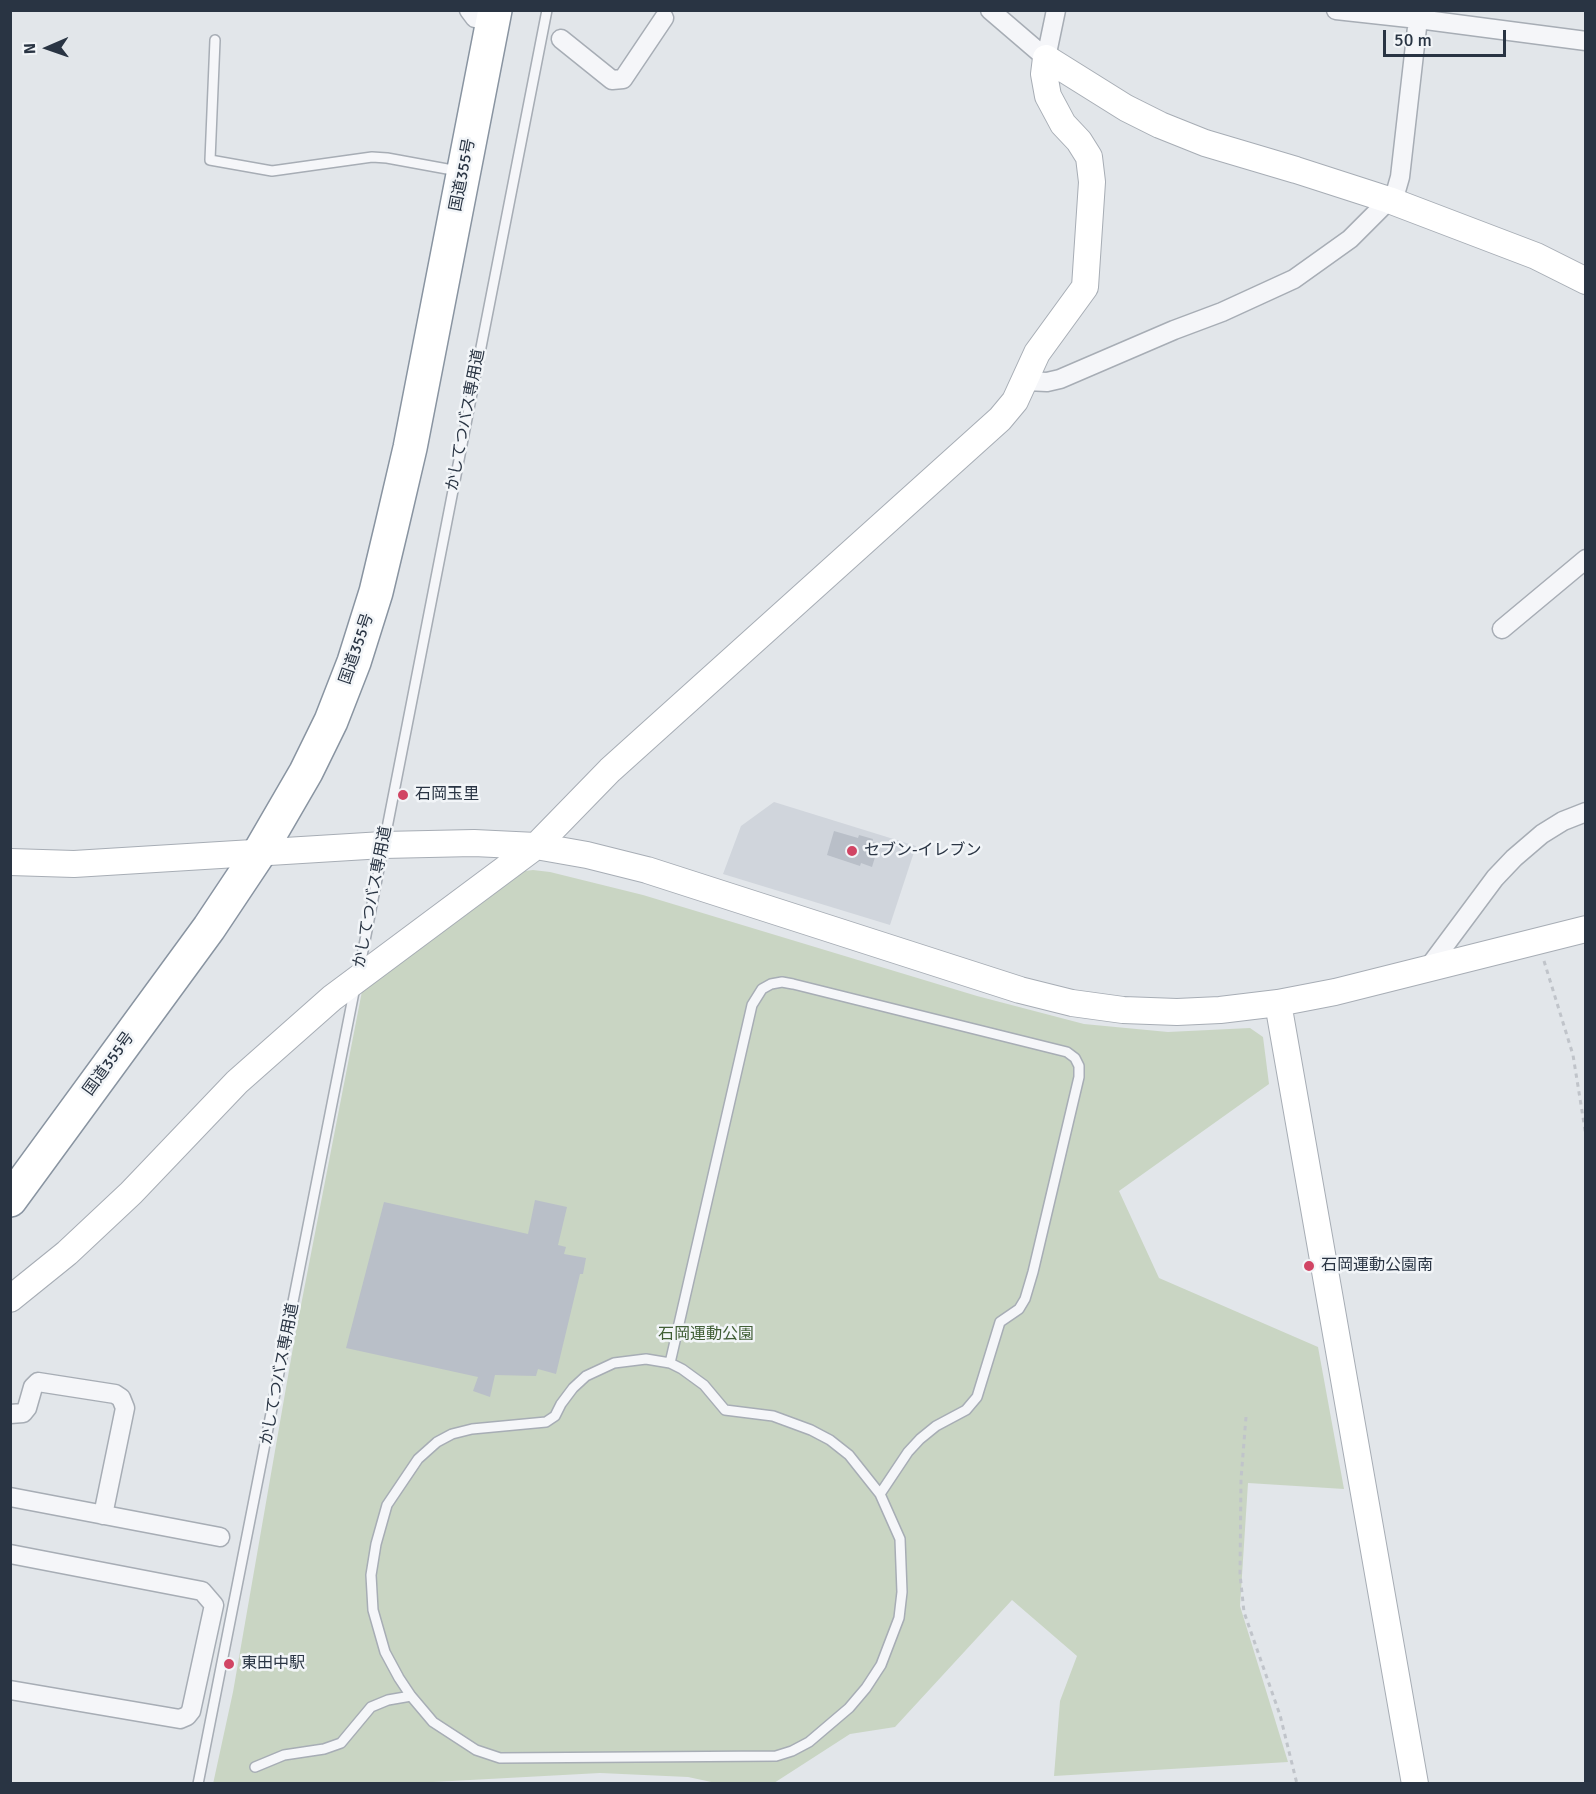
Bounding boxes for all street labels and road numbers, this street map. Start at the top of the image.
street label: 国道355号 [447,137,479,213]
street label: かしてつバス専用道 [443,347,489,493]
street label: 国道355号 [336,611,378,687]
street label: かしてつバス専用道 [350,824,396,970]
street label: 国道355号 [80,1028,138,1100]
street label: かしてつバス専用道 [257,1301,303,1447]

